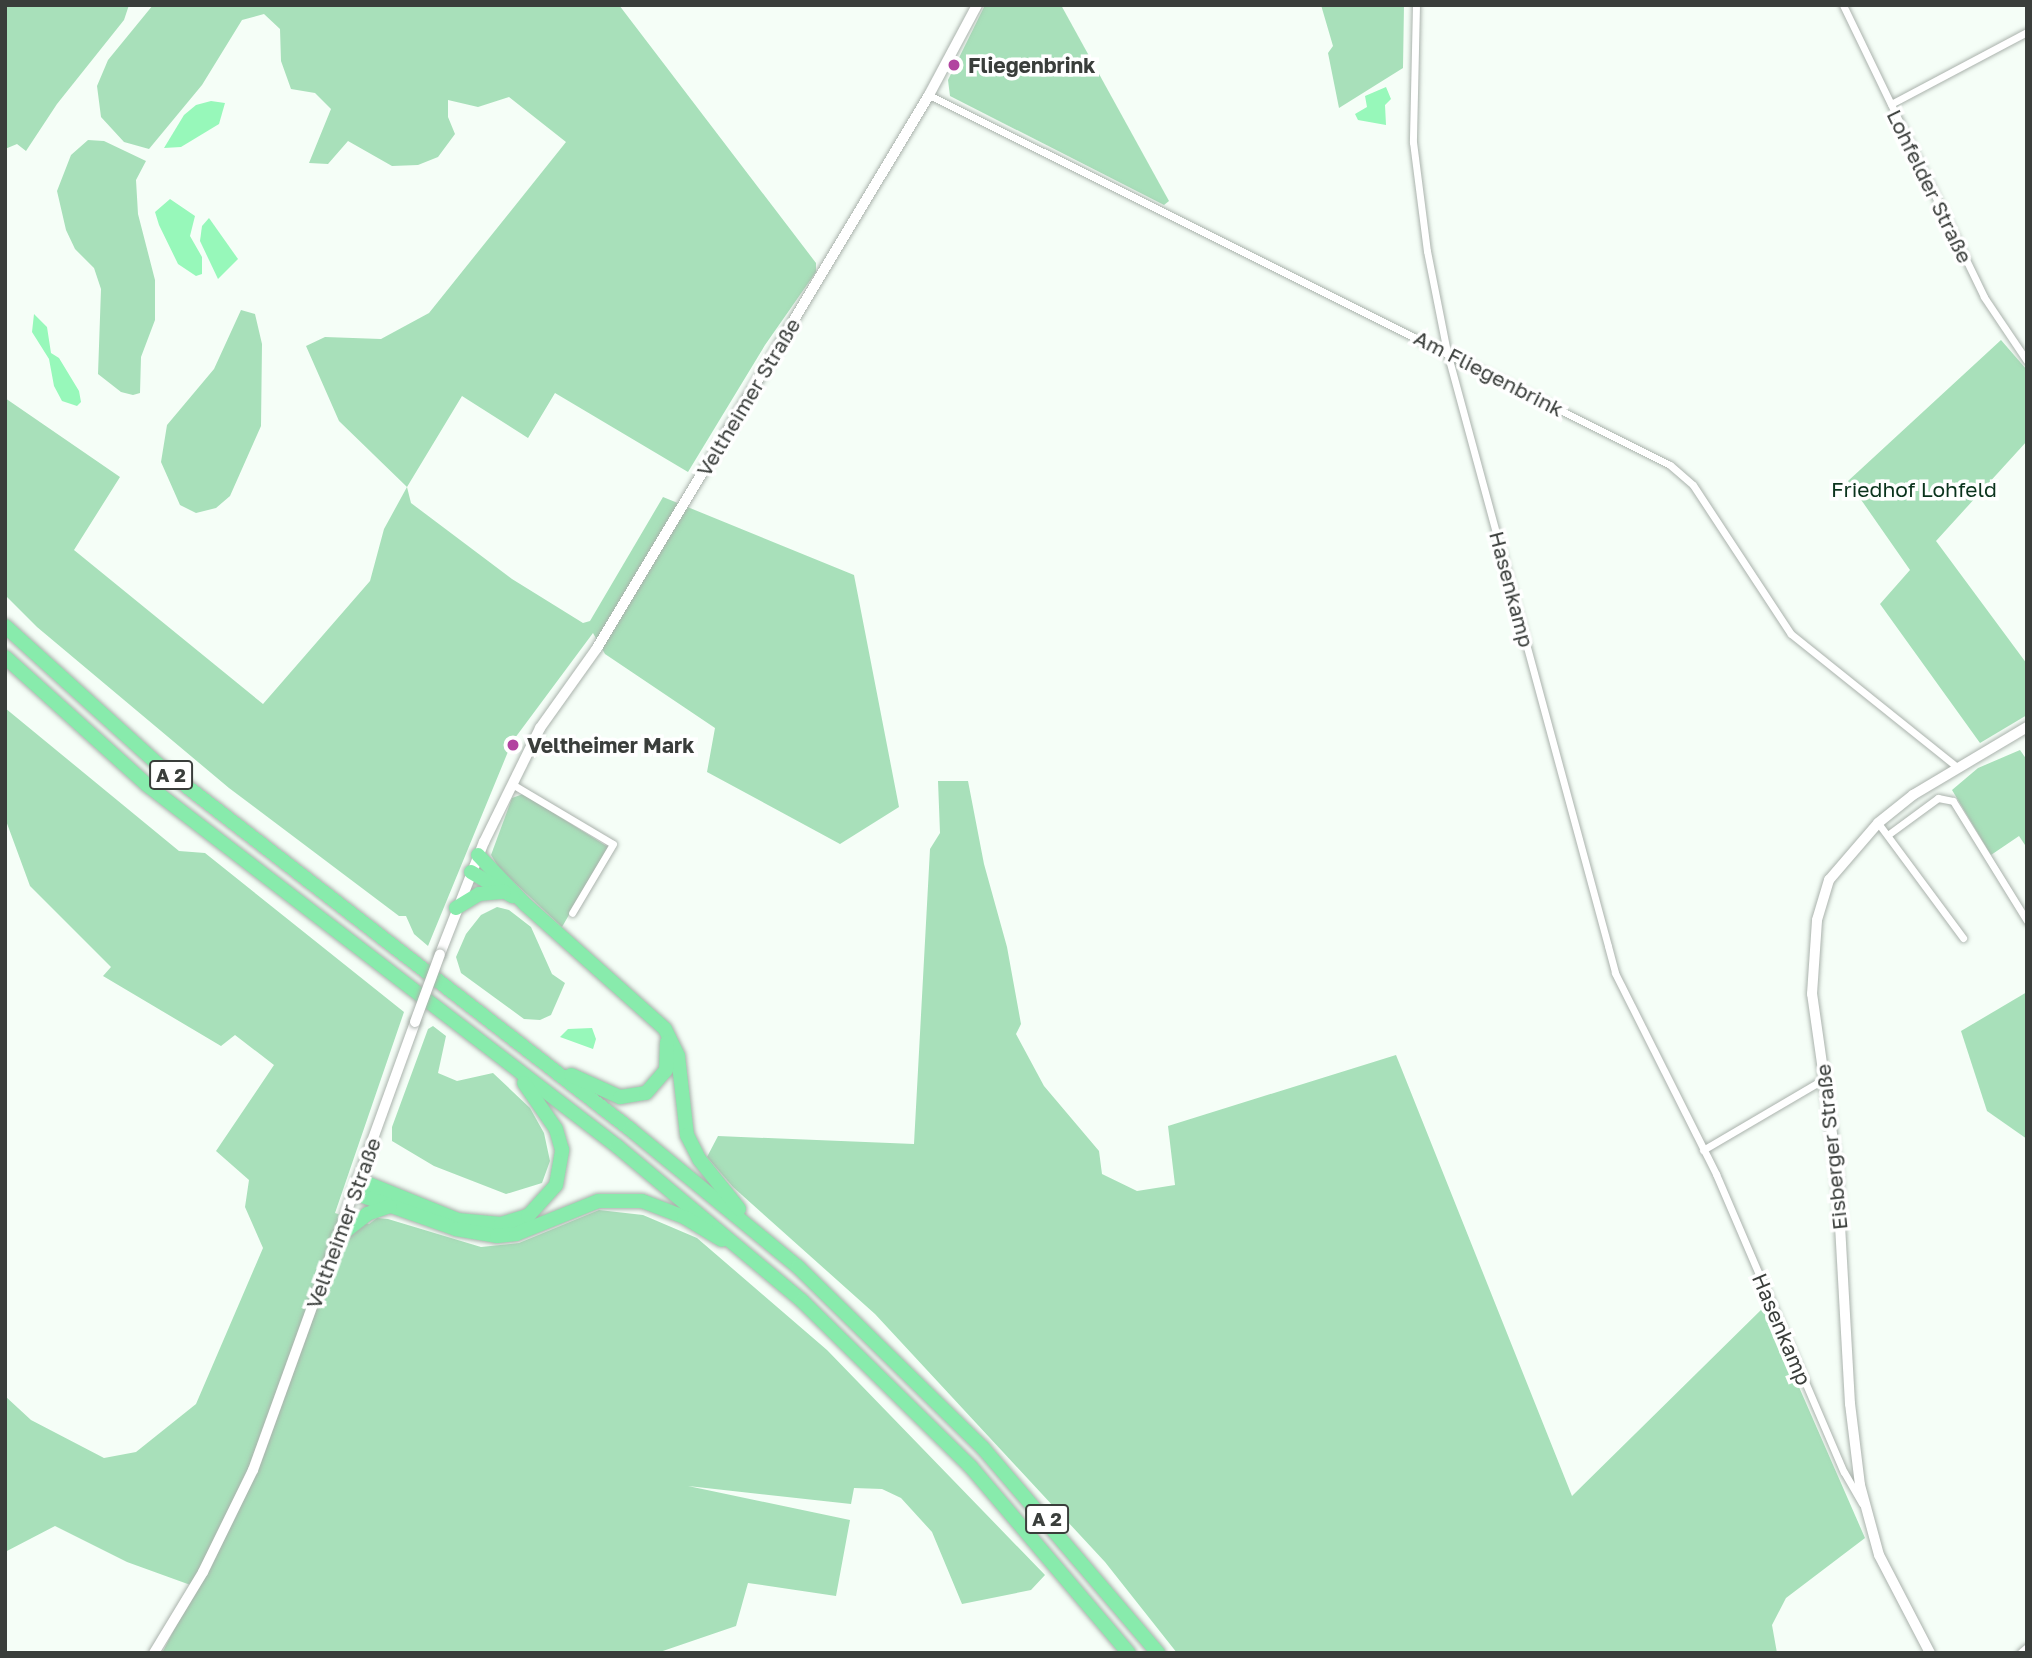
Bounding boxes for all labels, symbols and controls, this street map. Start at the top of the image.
place label: Fliegenbrink [968,52,1095,78]
marker: Fliegenbrink [946,57,962,73]
street label: Lohfelder Straße [1882,105,1978,267]
street label: Veltheimer Straße [691,313,805,481]
street label: Am Fliegenbrink [1410,324,1568,422]
park label: Friedhof Lohfeld [1831,476,1997,502]
street label: Hasenkamp [1484,528,1540,650]
place label: Veltheimer Mark [527,732,694,758]
marker: Veltheimer Mark [505,737,521,753]
road number: A 2 [148,760,194,790]
street label: Eisberger Straße [1810,1063,1852,1231]
street label: Veltheimer Straße [300,1134,386,1312]
street label: Hasenkamp [1747,1269,1817,1389]
road number: A 2 [1024,1504,1070,1534]

